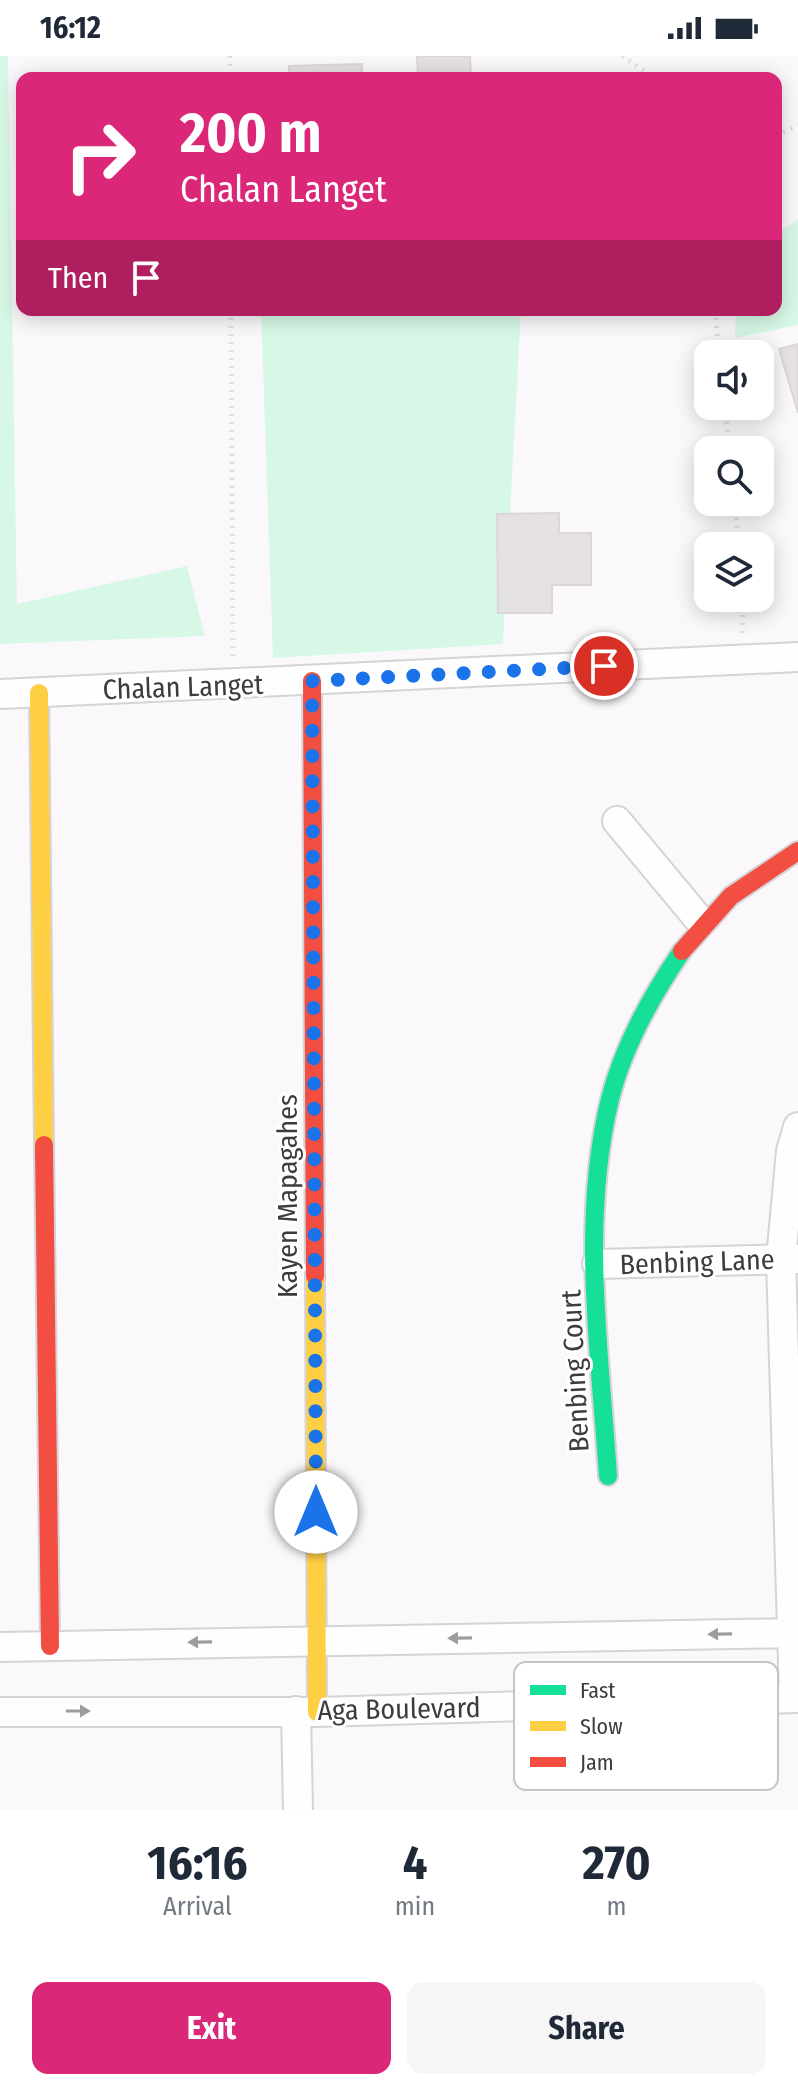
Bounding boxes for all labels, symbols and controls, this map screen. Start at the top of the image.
text: 16:12 [40,10,101,46]
text: 200 m [180,100,321,167]
icon: right [48,104,152,208]
text: Chalan Langet [180,168,387,212]
icon: arrive [124,256,168,300]
text: Then [48,260,108,296]
map controls [694,340,774,612]
button: sound [694,340,774,420]
button: search [694,436,774,516]
button: layers [694,532,774,612]
pin [570,632,638,700]
icon: arrive [582,644,626,688]
street label: Chalan Langet [102,668,265,706]
street label: Kayen Mapagahes [271,1094,304,1298]
street label: Benbing Lane [619,1243,775,1281]
street label: Benbing Court [554,1288,596,1453]
position arrow [274,1470,358,1554]
one-way arrow [707,1628,732,1640]
one-way arrow [447,1631,472,1644]
one-way arrow [187,1636,212,1649]
legend [514,1662,778,1790]
text: Fast [580,1677,616,1704]
street label: Aga Boulevard [317,1691,481,1727]
one-way arrow [66,1705,91,1717]
text: Slow [580,1713,623,1740]
text: Jam [580,1749,614,1776]
text: 16:16 [147,1834,248,1892]
text: 4 [403,1834,427,1892]
text: 270 [582,1834,651,1892]
text: Arrival [163,1891,232,1922]
text: min [395,1891,435,1922]
text: m [607,1891,627,1922]
button: Exit [32,1982,391,2074]
button: Share [407,1982,766,2074]

